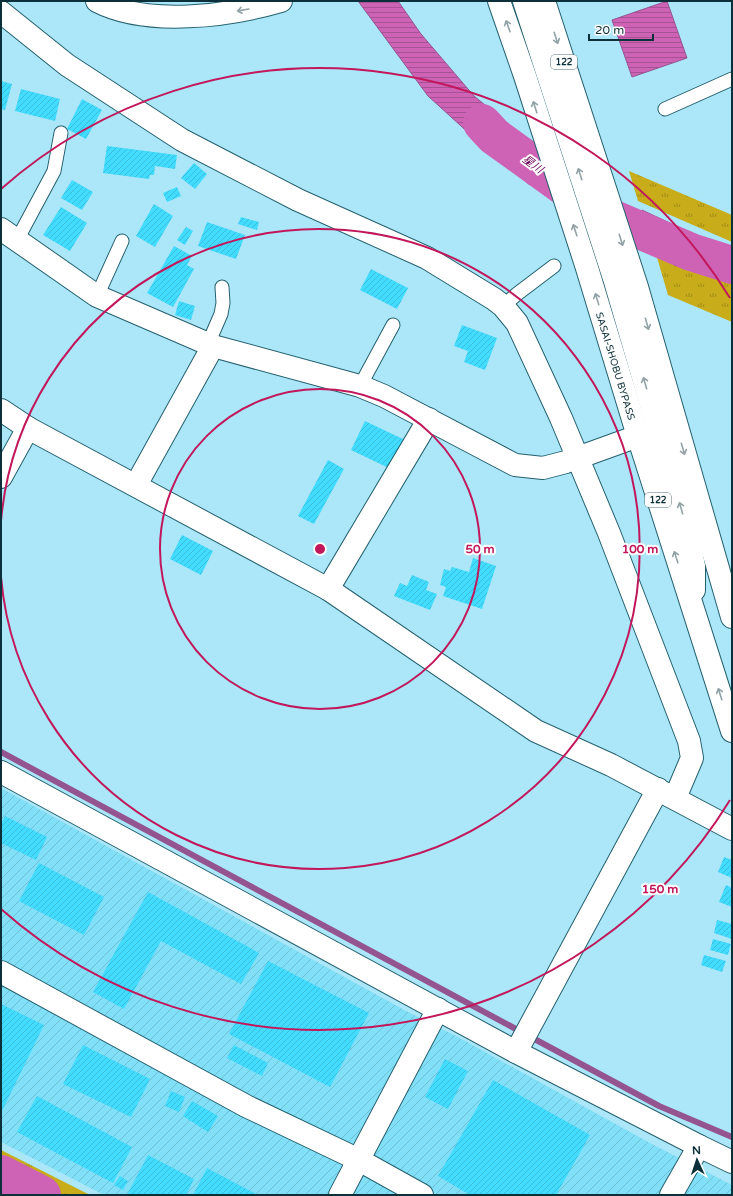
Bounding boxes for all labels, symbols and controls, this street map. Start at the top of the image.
one-way arrow [237,6,250,14]
scale bar [589,16,653,42]
one-way arrow [503,20,511,32]
text: 20 m [595,23,624,37]
one-way arrow [553,31,560,44]
road number: 122 [551,55,577,69]
one-way arrow [531,100,538,113]
water label: 星川 [520,153,546,177]
one-way arrow [576,168,584,180]
one-way arrow [571,224,578,237]
one-way arrow [618,234,626,246]
one-way arrow [593,293,600,306]
street label: SASAI-SHOBU BYPASS [593,311,637,422]
one-way arrow [644,317,652,330]
one-way arrow [641,377,648,390]
one-way arrow [680,442,687,455]
road number: 122 [645,493,671,507]
one-way arrow [677,502,684,515]
centre of rings [313,542,327,556]
text: 50 m [465,542,495,556]
text: 100 m [622,542,658,556]
one-way arrow [672,551,679,564]
one-way arrow [716,688,723,701]
text: 150 m [642,882,678,896]
north arrow [677,1140,717,1180]
text: N [692,1144,701,1157]

